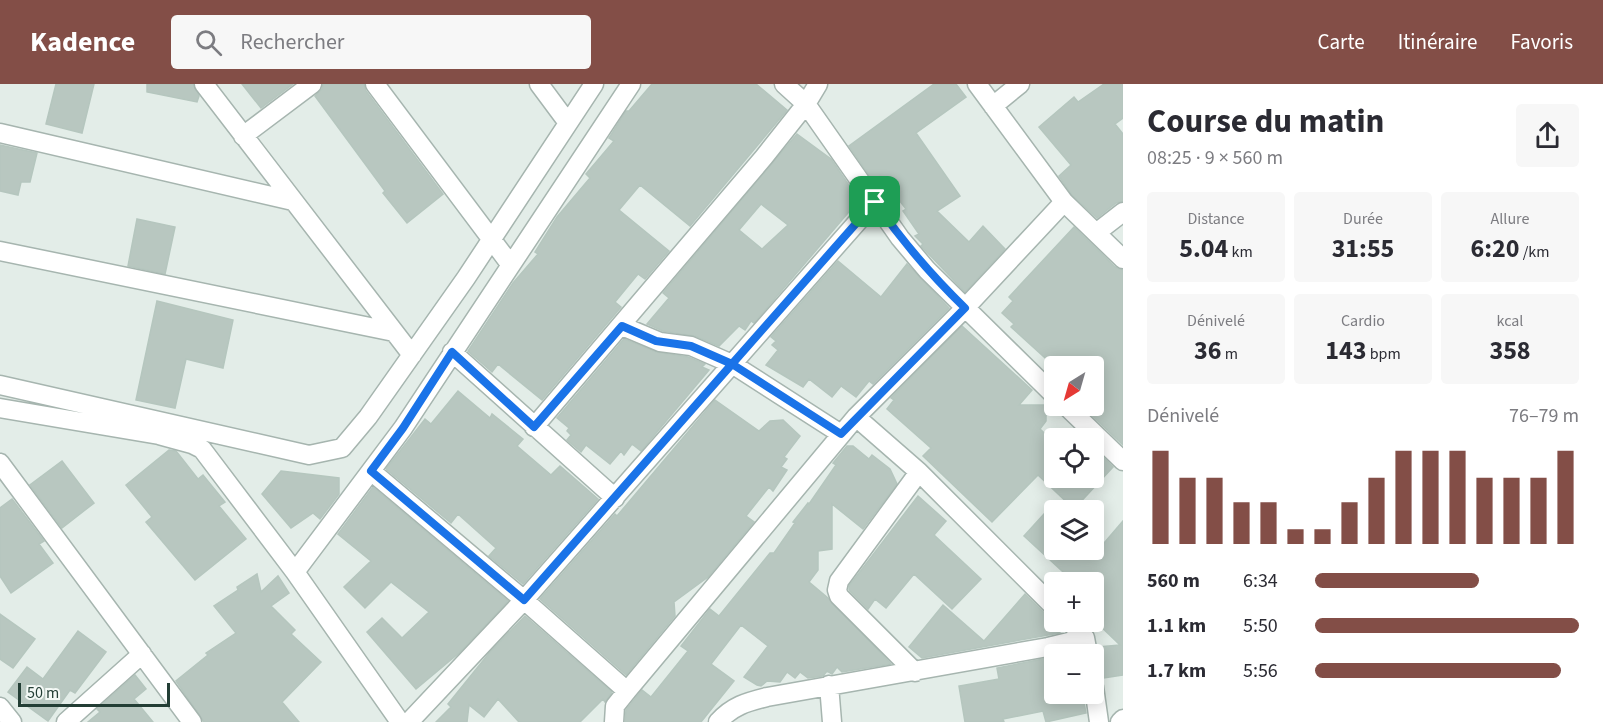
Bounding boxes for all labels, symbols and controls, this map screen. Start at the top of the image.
search box [171,15,591,69]
text: Kadence [30,22,135,62]
icon: search [192,26,225,59]
text: Rechercher [240,26,344,58]
text: Carte [1318,27,1365,57]
text: Itinéraire [1398,27,1477,57]
text: Favoris [1510,27,1573,57]
text: Course du matin [1147,98,1384,145]
button: share [1516,104,1579,167]
text: 08:25 · 9 × 560 m [1147,144,1283,172]
pin [849,176,900,227]
icon: arrive [858,185,891,218]
text: Distance [1188,208,1244,230]
text: Durée [1343,208,1383,230]
text: Allure [1491,208,1529,230]
text: 5.04 [1179,230,1228,267]
text: 31:55 [1332,230,1394,267]
text: 6:20 [1471,230,1520,267]
text: km [1228,241,1253,263]
text: /km [1520,241,1549,263]
text: Dénivelé [1187,310,1245,332]
text: Cardio [1341,310,1385,332]
text: kcal [1497,310,1523,332]
text: 36 [1194,332,1222,369]
text: 143 [1325,332,1366,369]
text: 358 [1489,332,1531,369]
text: m [1222,343,1238,365]
text: bpm [1366,343,1401,365]
north arrow [1044,356,1104,416]
map controls [1044,356,1104,704]
text: Dénivelé [1147,402,1219,430]
text: 76–79 m [1509,402,1579,430]
button: locate [1044,428,1104,488]
button: layers [1044,500,1104,560]
text: 560 m [1147,567,1200,595]
text: 6:34 [1243,567,1278,595]
button: + [1044,572,1104,632]
text: 1.1 km [1147,612,1206,640]
text: 5:50 [1243,612,1278,640]
button: − [1044,644,1104,704]
text: 1.7 km [1147,657,1206,685]
text: 5:56 [1243,657,1278,685]
scale bar [18,680,170,708]
text: 50 m [27,682,59,704]

